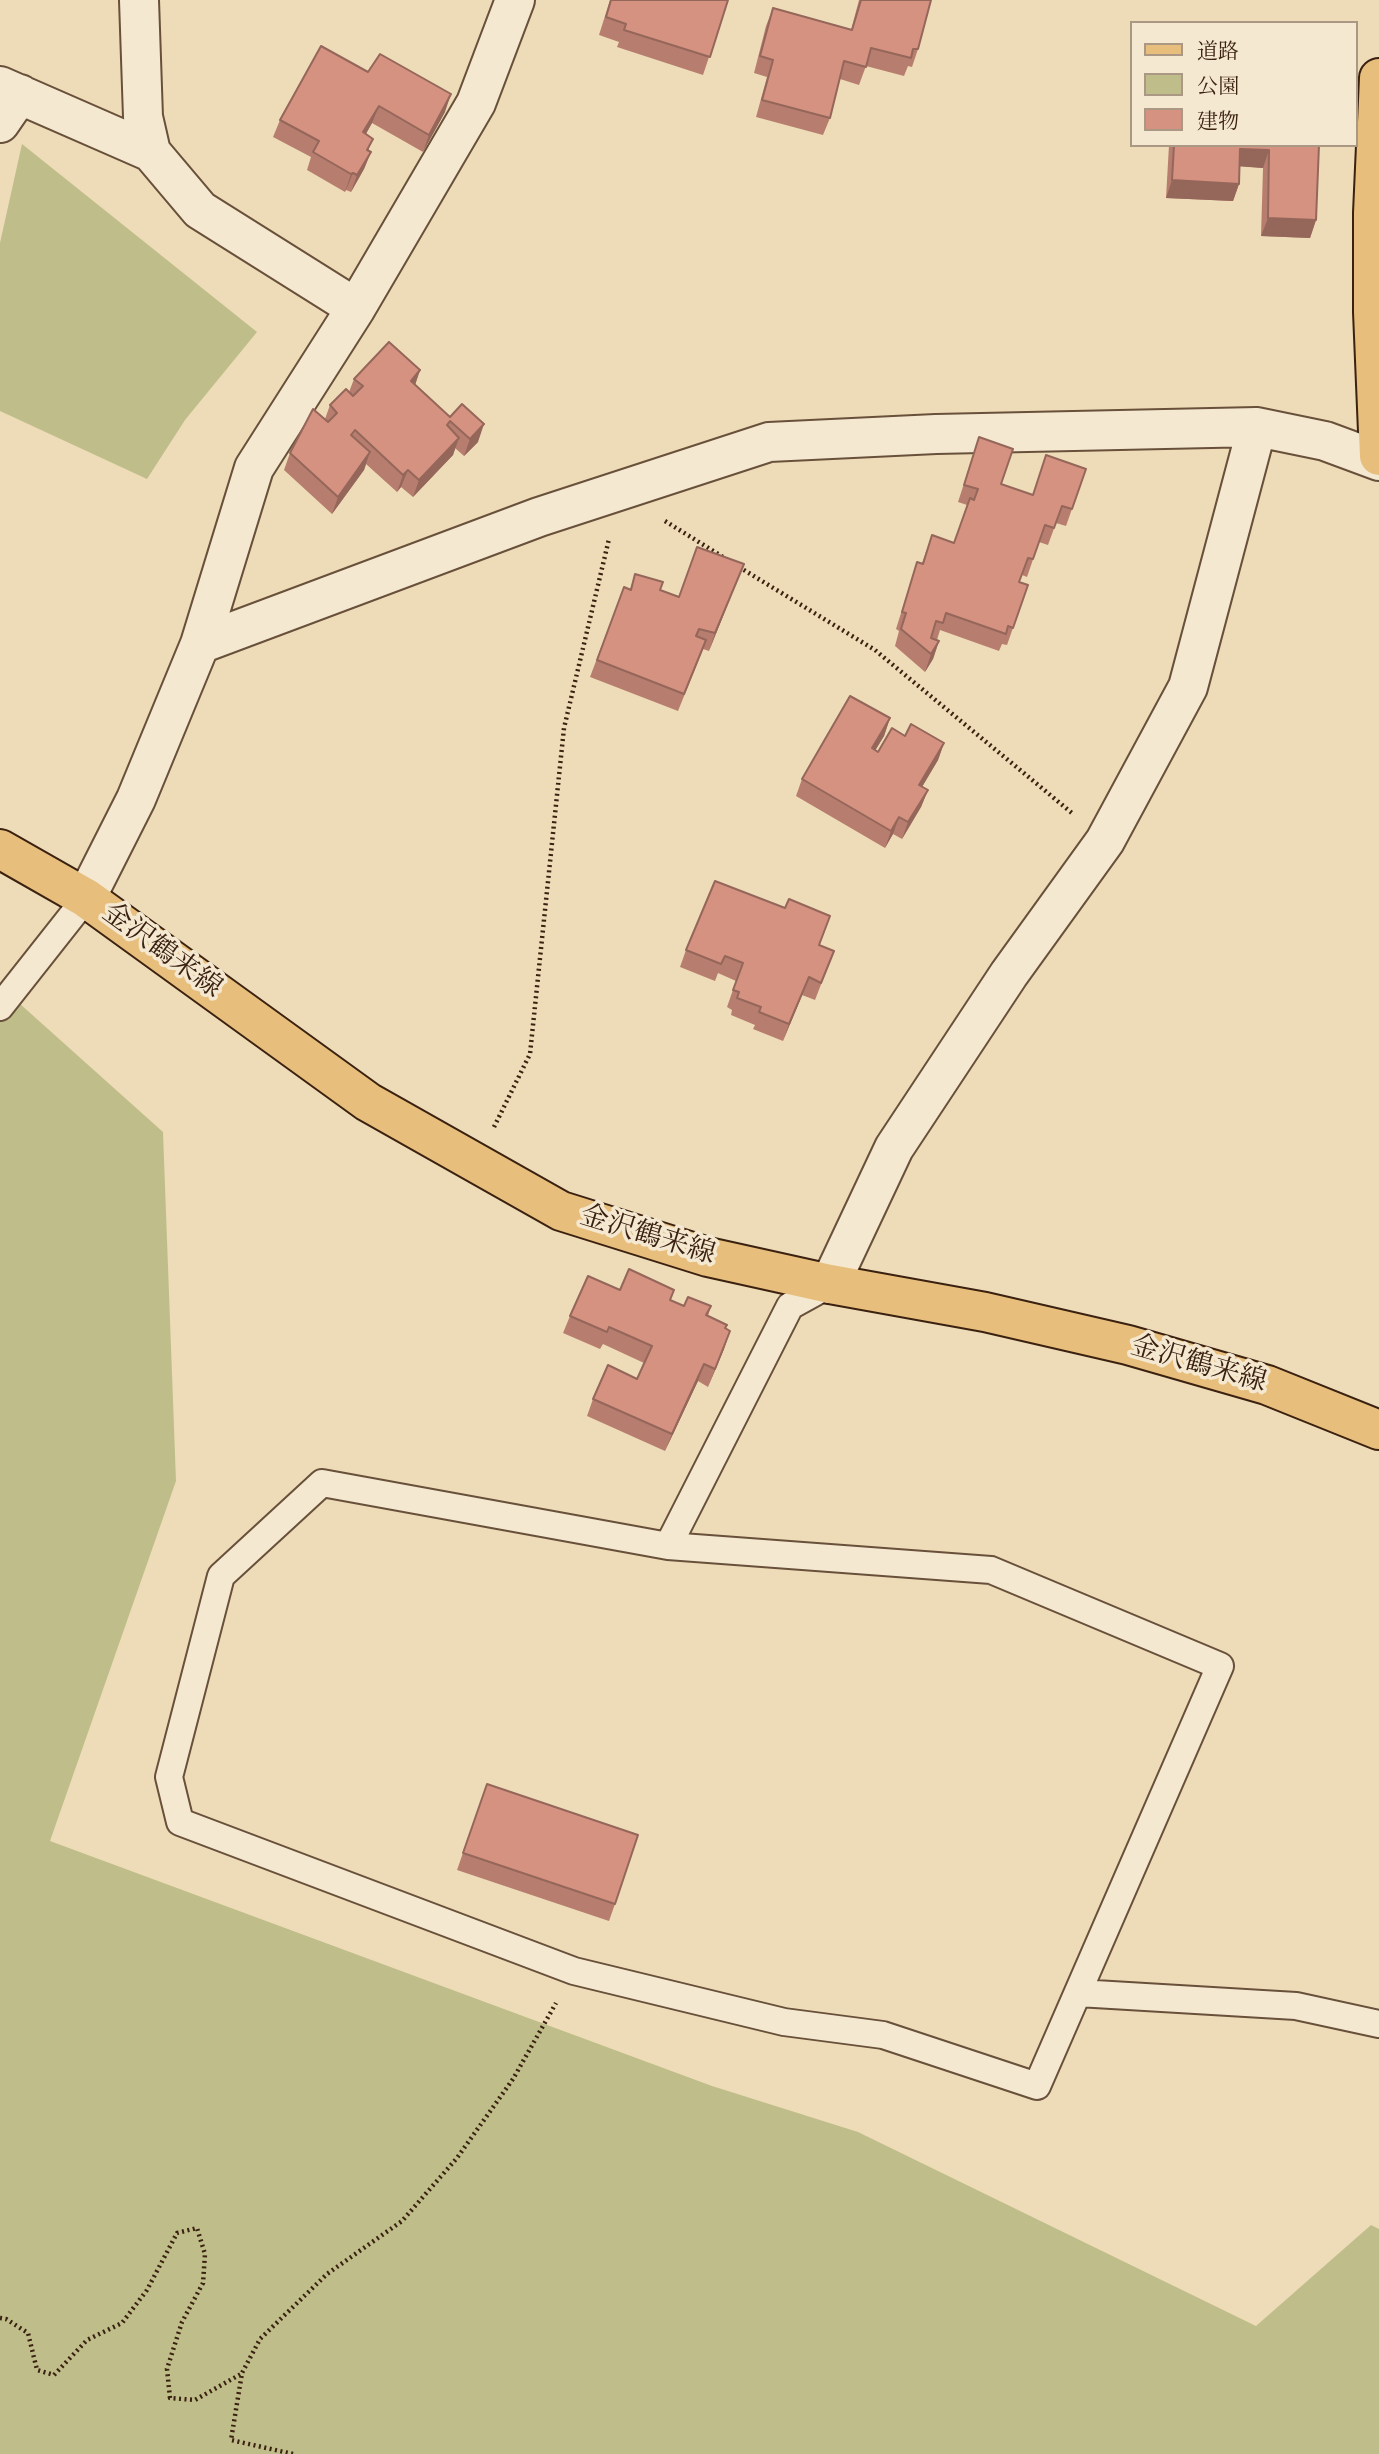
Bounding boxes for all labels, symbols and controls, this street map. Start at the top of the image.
legend [1130,21,1358,147]
text: 道路 [1197,39,1239,66]
text: 公園 [1197,74,1239,101]
text: 建物 [1197,109,1239,136]
street label: 金沢鶴来線 [94,897,228,1007]
street label: 金沢鶴来線 [575,1200,719,1274]
street label: 金沢鶴来線 [1126,1331,1270,1401]

